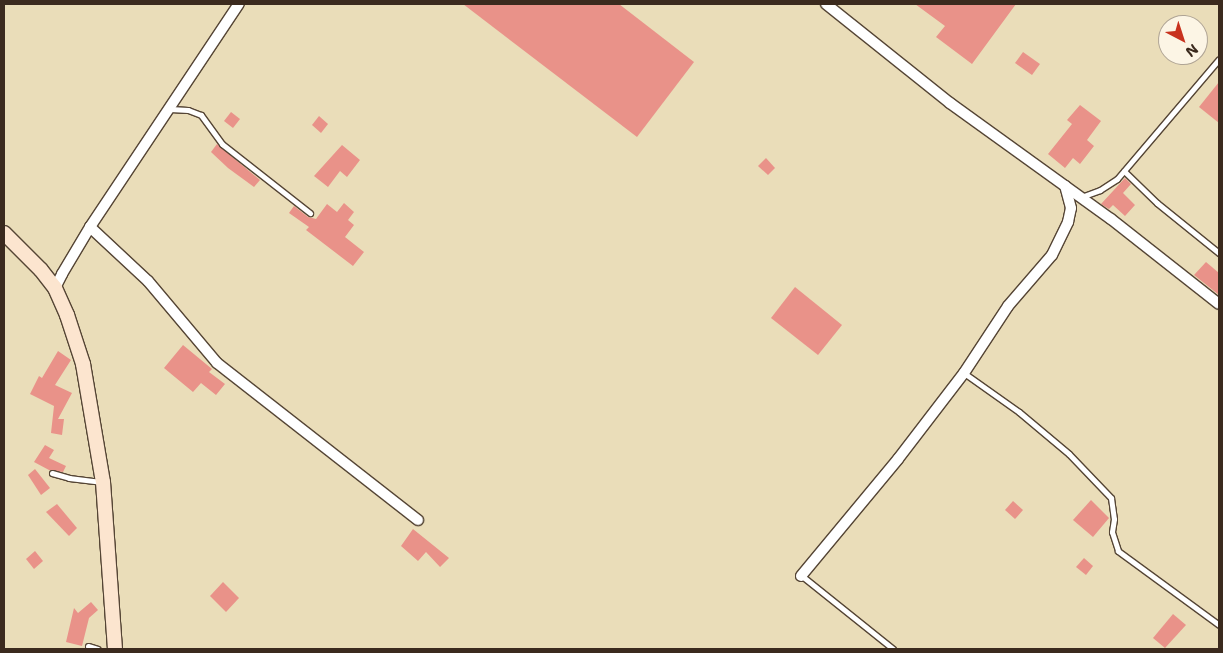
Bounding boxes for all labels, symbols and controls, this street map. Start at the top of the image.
north arrow [1158,15,1208,65]
text: N [1182,40,1202,61]

